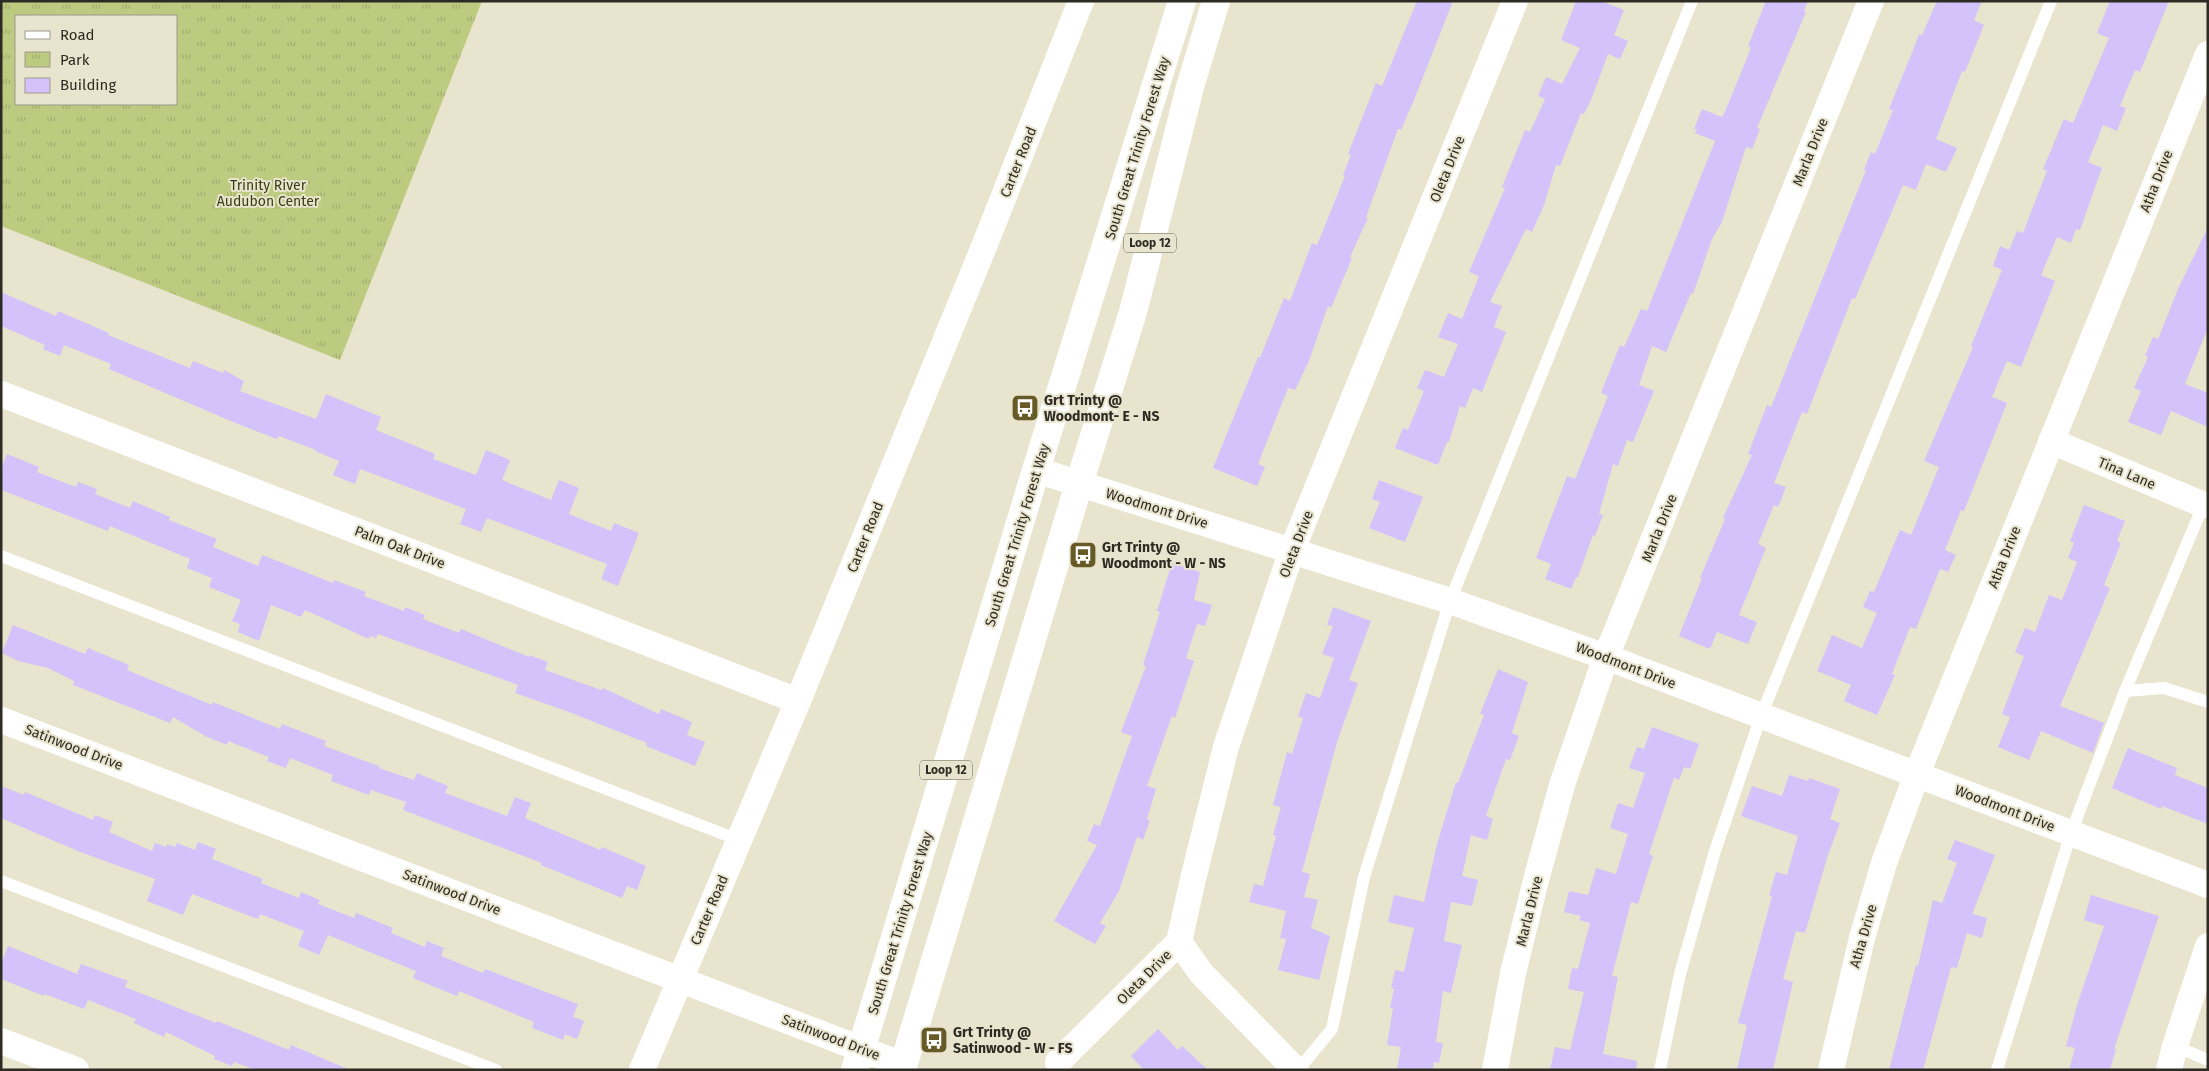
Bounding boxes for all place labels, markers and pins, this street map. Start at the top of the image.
place label: Grt Trinty @ Woodmont- E - NS [1044,392,1159,425]
bus stop icon: Grt Trinty @ Woodmont- E - NS [1010,393,1040,423]
place label: Grt Trinty @ Woodmont - W - NS [1102,539,1226,572]
bus stop icon: Grt Trinty @ Woodmont - W - NS [1068,540,1098,570]
place label: Grt Trinty @ Satinwood - W - FS [953,1024,1072,1057]
bus stop icon: Grt Trinty @ Satinwood - W - FS [919,1025,949,1055]

